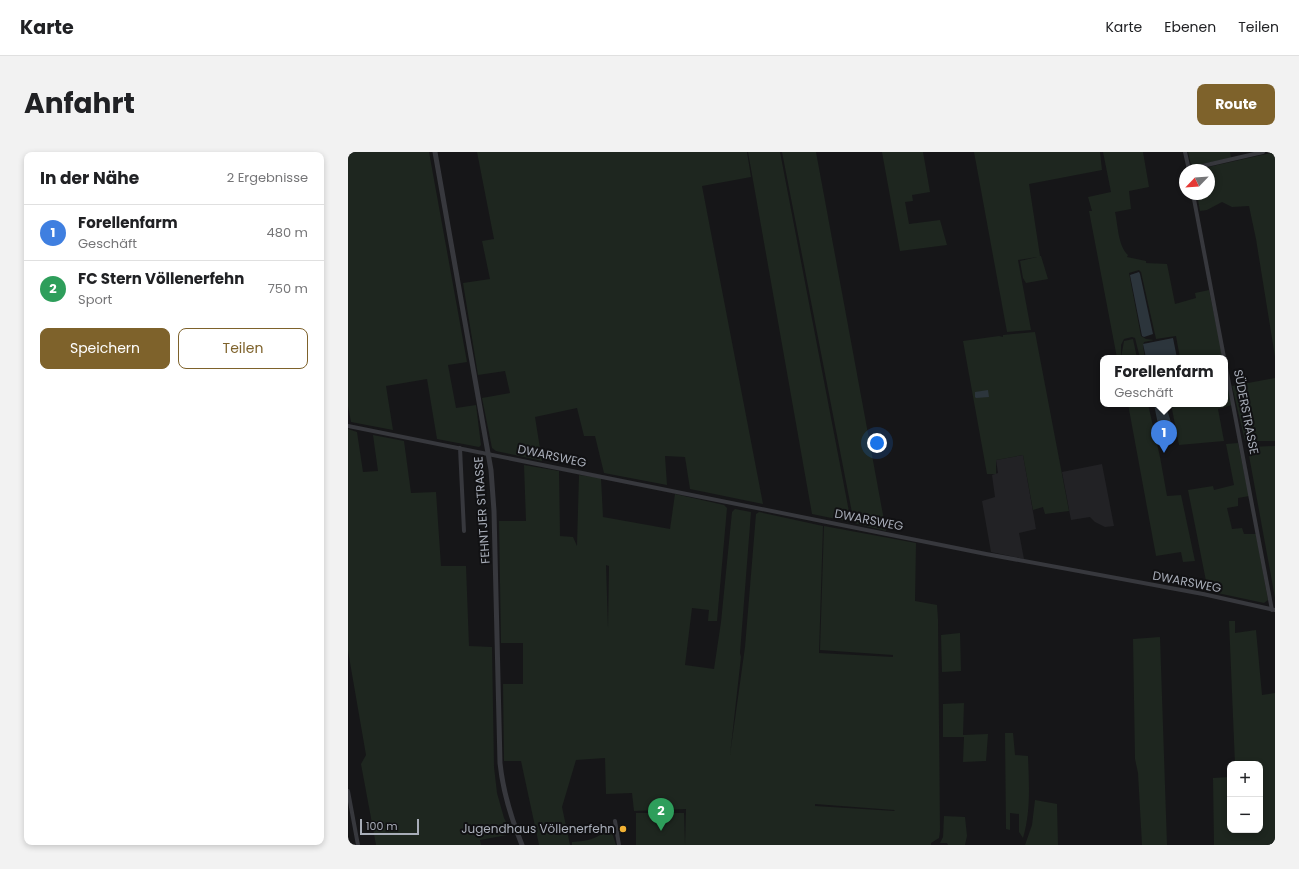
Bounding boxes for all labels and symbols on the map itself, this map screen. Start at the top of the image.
north arrow [1179,164,1215,200]
street label: SÜDERSTRASSE [1230,368,1263,456]
pin: 1 [1151,420,1177,453]
your location [867,433,887,453]
street label: DWARSWEG [516,440,588,471]
street label: FEHNTJER STRASSE [469,456,494,564]
street label: DWARSWEG [833,505,905,535]
street label: DWARSWEG [1151,567,1223,597]
pin: 2 [648,798,674,831]
scale bar [360,817,419,836]
place label: Jugendhaus Völlenerfehn [461,820,615,837]
marker: Jugendhaus Völlenerfehn [618,824,628,834]

